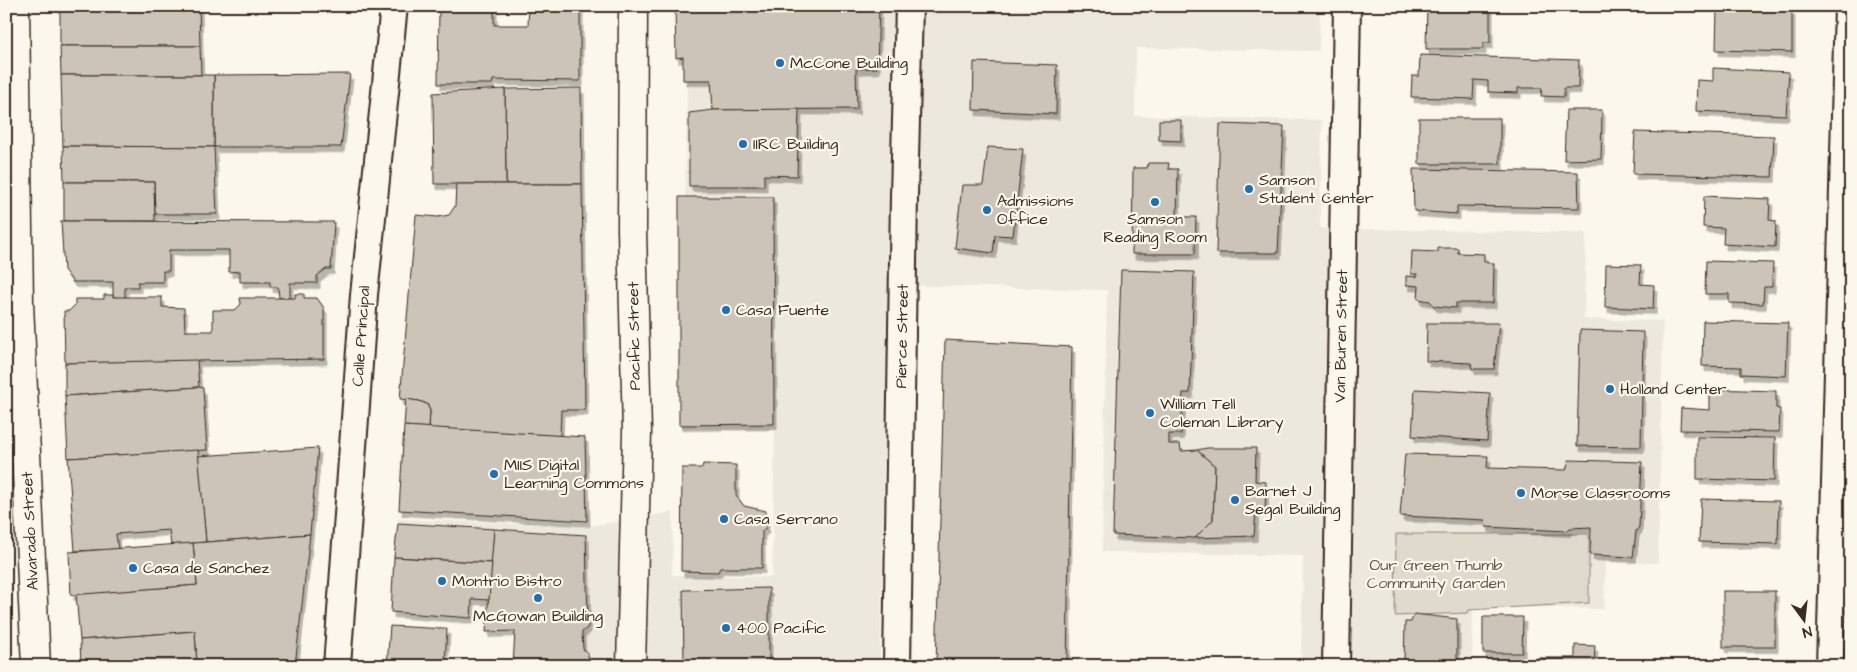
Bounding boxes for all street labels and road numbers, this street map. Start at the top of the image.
street label: Van Buren Street [1329,269,1353,403]
street label: Pacific Street [622,281,646,391]
street label: Pierce Street [890,283,914,389]
street label: Calle Principal [346,285,376,387]
street label: Alvarado Street [16,470,44,591]

